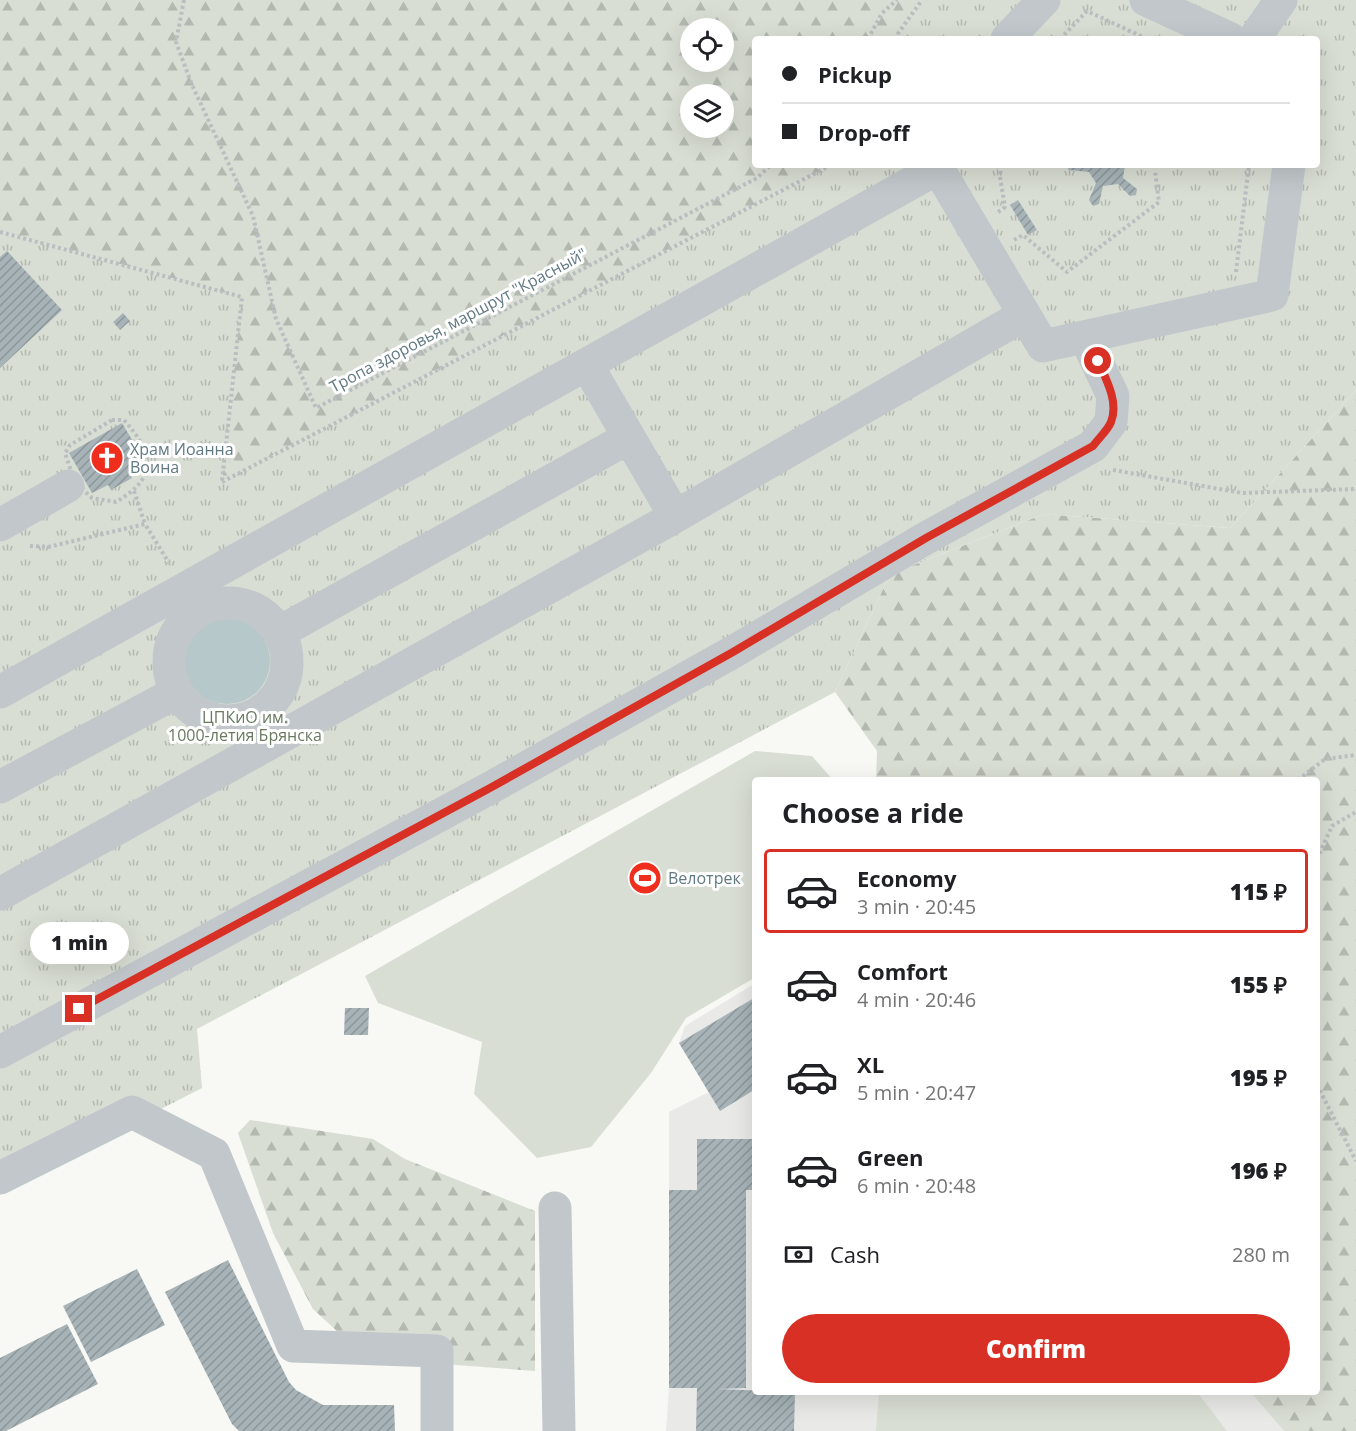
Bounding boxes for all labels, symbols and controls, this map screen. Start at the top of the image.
map controls [680,18,734,138]
button: locate [680,18,734,72]
text: Pickup [818,59,892,89]
button: layers [680,84,734,138]
text: Drop-off [818,117,910,147]
street label: Тропа здоровья, маршрут "Красный" [325,243,591,397]
route start [1084,347,1111,374]
place label: Храм Иоанна Воина [130,438,234,478]
church icon: Храм Иоанна Воина [89,440,125,476]
park label: ЦПКиО им. 1000-летия Брянска [168,706,322,746]
text: Choose a ride [782,794,964,831]
sports icon: Велотрек [627,860,663,896]
text: Economy [857,863,956,893]
icon: car [785,864,839,918]
place label: Велотрек [668,867,741,889]
text: 115 ₽ [1230,876,1287,906]
text: 3 min · 20:45 [857,893,976,920]
callout: 1 min [29,922,128,964]
text: 1 min [51,929,108,956]
text: Comfort [857,956,948,986]
icon: car [785,957,839,1011]
text: 155 ₽ [1230,969,1287,999]
text: 4 min · 20:46 [857,986,976,1013]
route end [65,995,92,1022]
text: XL [857,1049,884,1079]
icon: car [785,1050,839,1104]
text: 195 ₽ [1230,1062,1287,1092]
text: 5 min · 20:47 [857,1079,976,1106]
text: Green [857,1142,923,1172]
icon: car [785,1143,839,1197]
text: 196 ₽ [1230,1155,1287,1185]
text: 6 min · 20:48 [857,1172,976,1199]
icon: cash [782,1238,815,1271]
text: Cash [830,1239,880,1269]
text: 280 m [1232,1241,1290,1268]
button: Confirm [782,1314,1290,1383]

